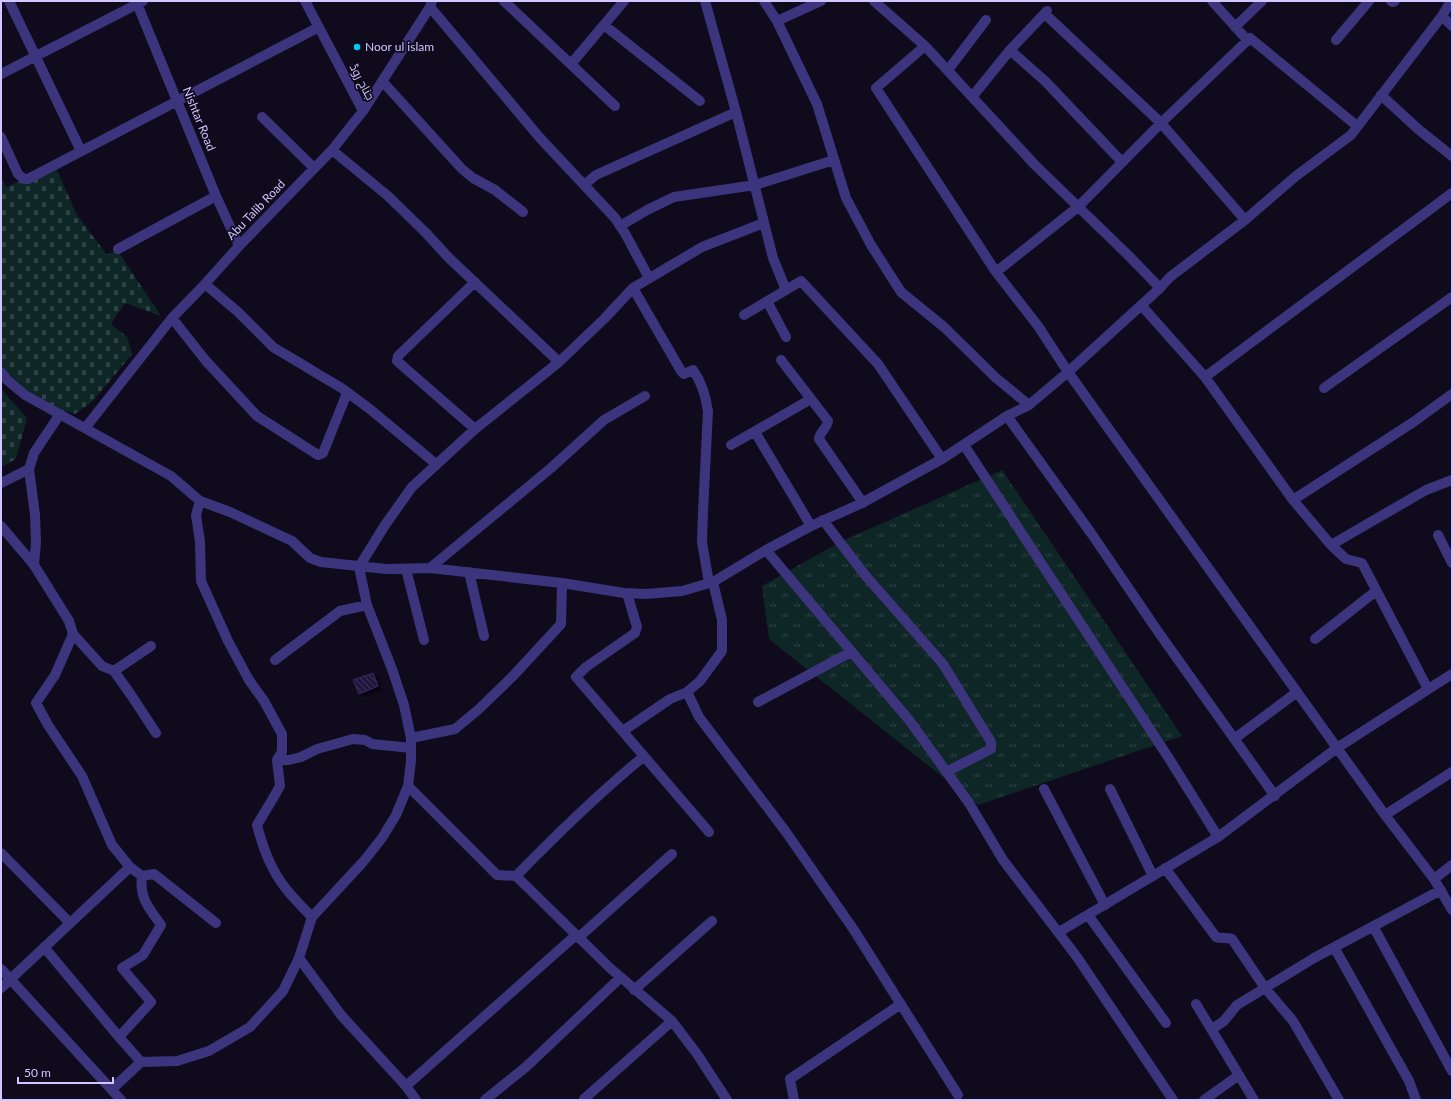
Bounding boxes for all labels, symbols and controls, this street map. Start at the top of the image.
place label: Noor ul islam [365,39,434,54]
marker: Noor ul islam [352,42,362,52]
street label: جناح روڈ [346,61,378,103]
street label: Nishtar Road [180,85,219,153]
street label: Abu Talib Road [223,176,288,243]
scale bar [18,1059,113,1085]
text: 50 m [24,1065,51,1080]

